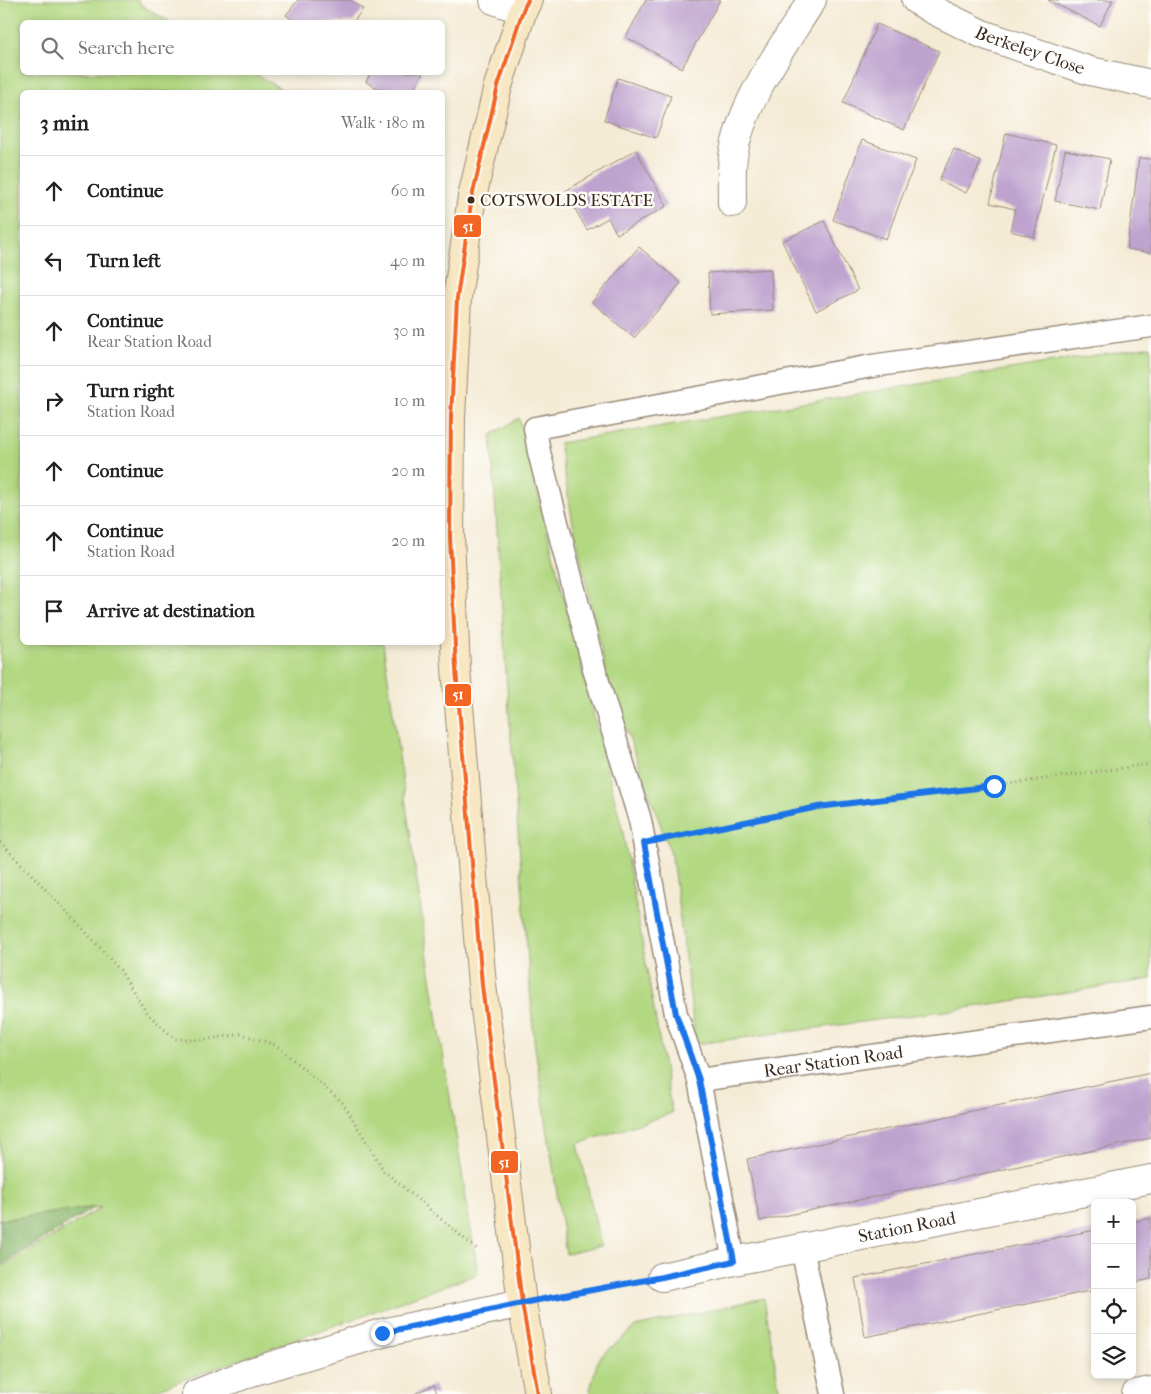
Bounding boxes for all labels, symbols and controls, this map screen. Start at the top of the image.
search box [20,20,445,75]
street label: Berkeley Close [971,22,1088,79]
icon: search [38,34,66,62]
text: Search here [78,37,174,59]
text: 3 min [40,111,89,135]
text: Walk · 180 m [341,113,425,132]
icon: ahead [40,177,68,205]
text: Continue [87,180,163,202]
text: 60 m [391,181,425,200]
place label: COTSWOLDS ESTATE [480,190,653,210]
marker: COTSWOLDS ESTATE [466,195,476,205]
line badge: 51 [453,214,482,238]
text: 51 [462,218,474,235]
icon: left [40,247,68,275]
text: Turn left [87,250,161,272]
text: 40 m [390,251,425,270]
text: Continue [87,310,163,332]
icon: ahead [40,317,68,345]
text: 30 m [393,321,425,340]
text: Rear Station Road [87,332,212,351]
text: Turn right [87,380,174,402]
icon: right [40,387,68,415]
text: 10 m [394,391,425,410]
text: Station Road [87,402,175,421]
icon: ahead [40,457,68,485]
text: Continue [87,460,163,482]
text: 20 m [391,461,425,480]
text: Continue [87,520,163,542]
icon: ahead [40,527,68,555]
text: 20 m [391,531,425,550]
text: Station Road [87,542,175,561]
icon: arrive [40,597,68,625]
text: Arrive at destination [87,600,255,622]
line badge: 51 [444,683,472,707]
text: 51 [452,686,464,703]
route start [983,775,1006,798]
street label: Rear Station Road [762,1041,905,1081]
line badge: 51 [490,1150,519,1174]
text: 51 [498,1154,510,1171]
map controls [1091,1199,1136,1379]
button: + [1091,1199,1136,1244]
street label: Station Road [856,1207,958,1247]
button: − [1091,1244,1136,1289]
button: locate [1091,1289,1136,1334]
route end [371,1322,394,1345]
button: layers [1091,1334,1136,1379]

